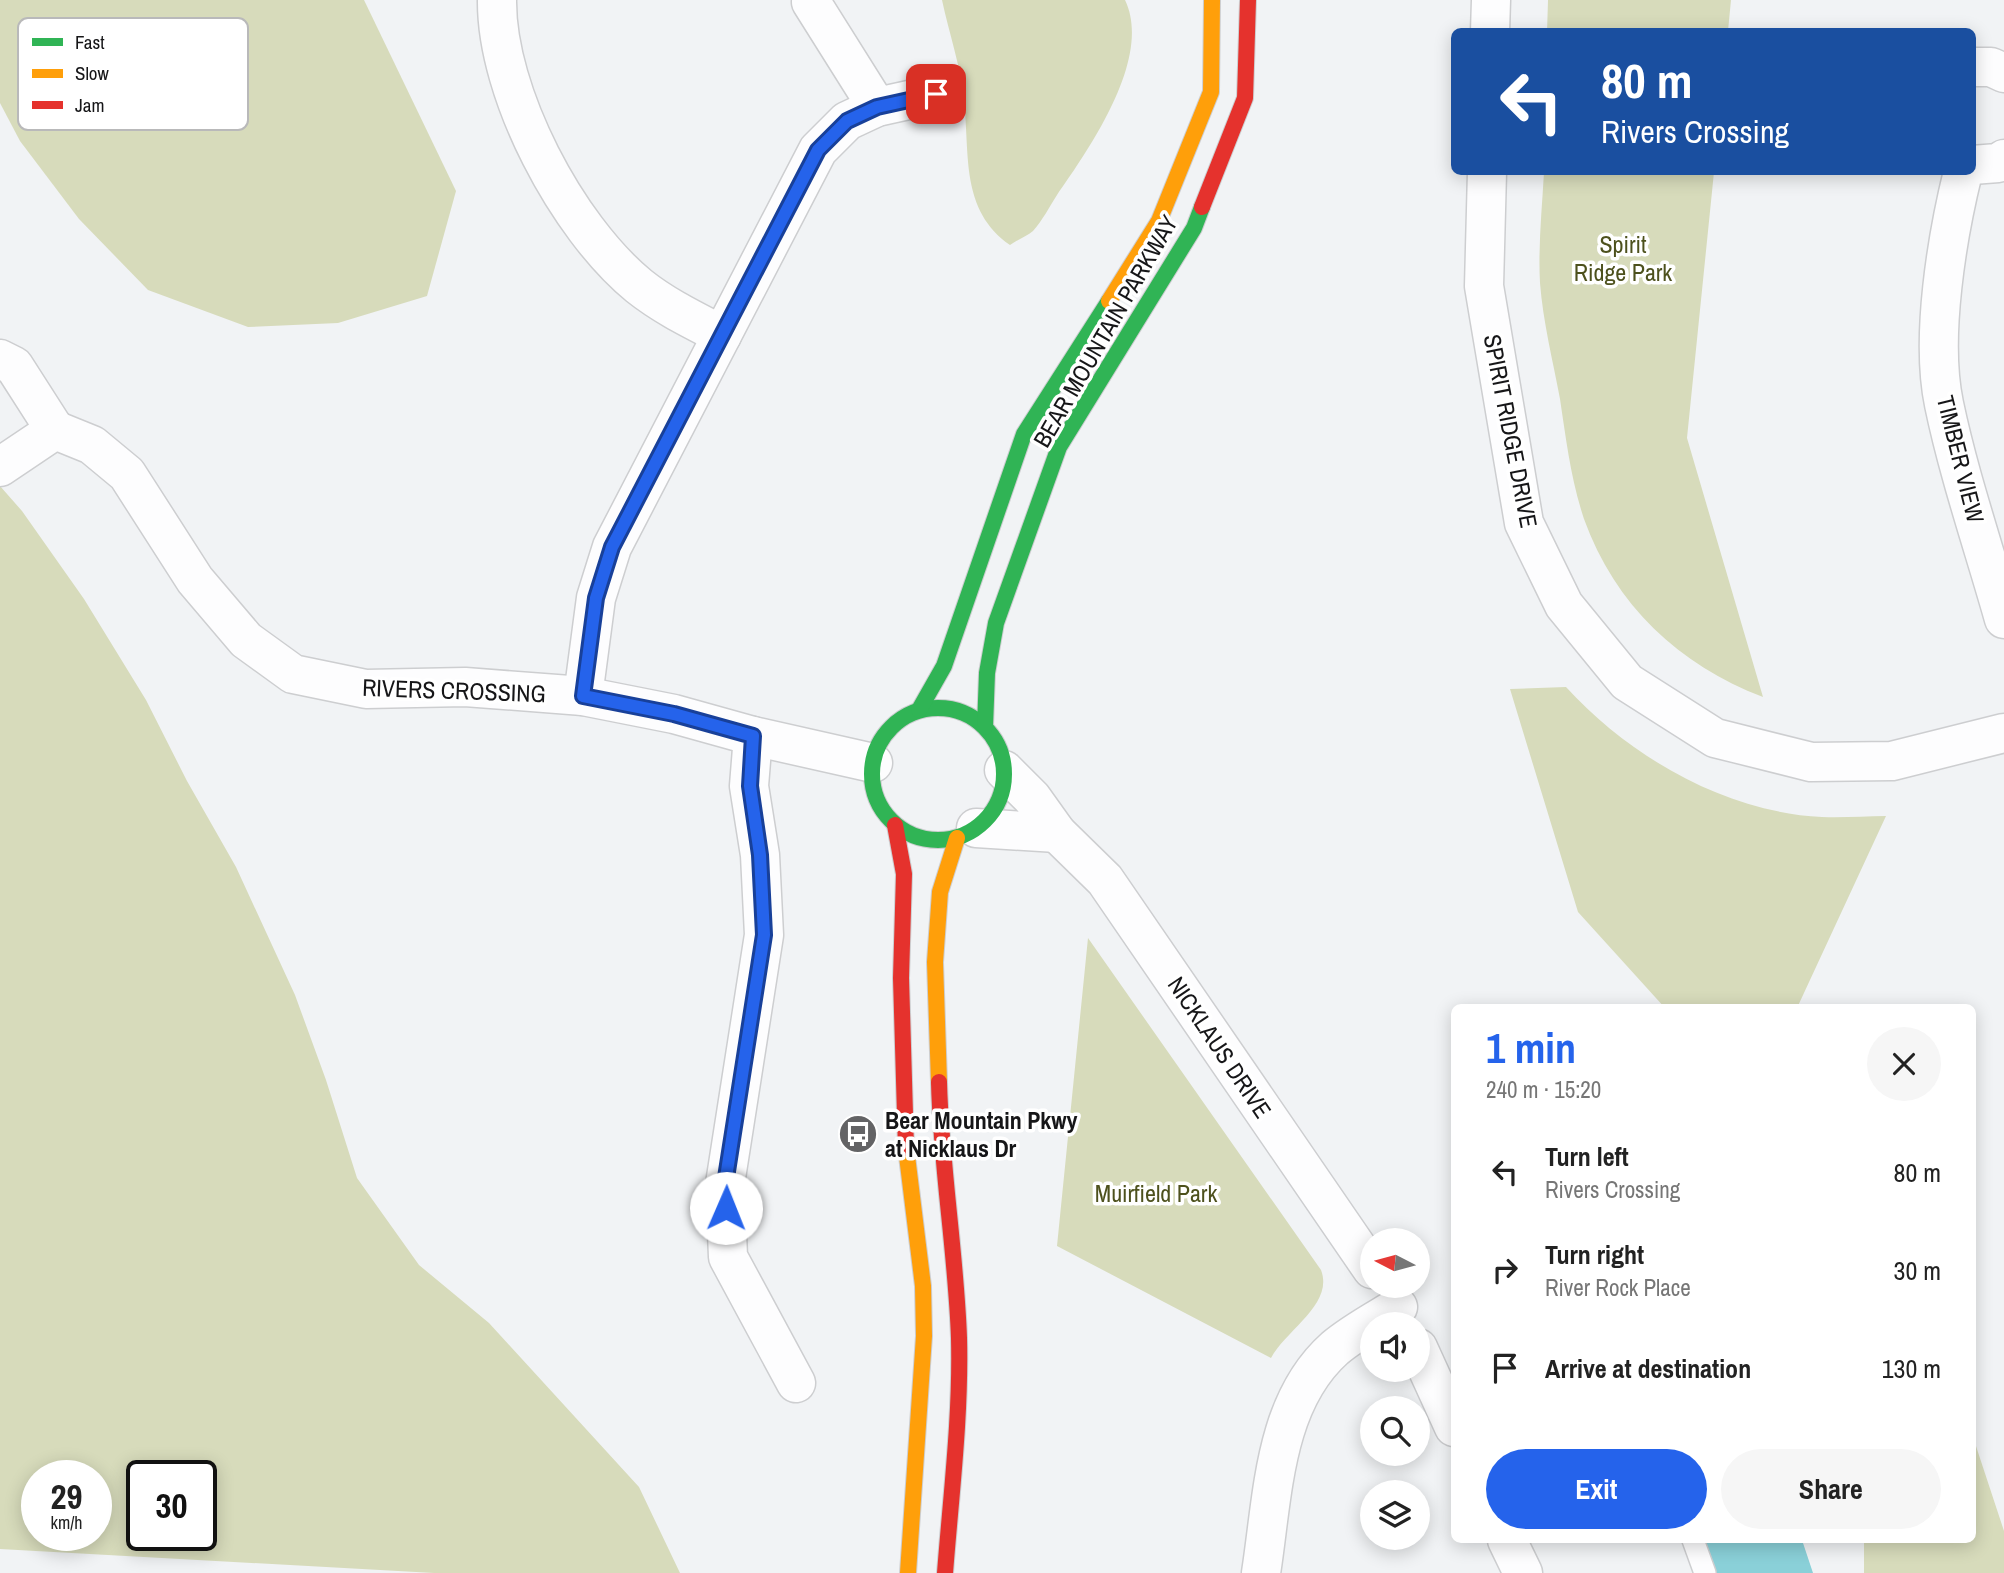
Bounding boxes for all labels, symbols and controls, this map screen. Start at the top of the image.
legend [18,18,248,130]
text: Fast [75,29,105,55]
text: 80 m [1601,47,1693,113]
icon: left [1486,56,1577,147]
text: Slow [75,60,110,86]
pin [906,64,966,124]
icon: arrive [917,75,955,113]
text: Jam [75,92,104,118]
text: Rivers Crossing [1601,110,1789,153]
street label: BEAR MOUNTAIN PARKWAY [1025,209,1185,453]
park label: Spirit Ridge Park [1574,228,1672,288]
street label: SPIRIT RIDGE DRIVE [1477,331,1545,531]
street label: TIMBER VIEW [1930,392,1992,526]
street label: RIVERS CROSSING [362,671,546,709]
street label: NICKLAUS DRIVE [1161,970,1279,1124]
text: 1 min [1486,1020,1576,1076]
button: close [1867,1027,1941,1101]
text: 240 m · 15:20 [1486,1074,1601,1105]
place label: Bear Mountain Pkwy at Nicklaus Dr [885,1104,1078,1164]
bus stop icon: Bear Mountain Pkwy at Nicklaus Dr [837,1113,879,1155]
text: Turn left [1545,1139,1629,1174]
icon: left [1486,1153,1524,1191]
text: 80 m [1894,1155,1941,1190]
position arrow [689,1171,763,1245]
text: Rivers Crossing [1545,1174,1680,1205]
park label: Muirfield Park [1095,1177,1217,1209]
north arrow [1360,1228,1430,1298]
map controls [1360,1228,1430,1550]
text: Turn right [1545,1237,1644,1272]
icon: right [1486,1251,1524,1289]
text: 30 m [1894,1253,1941,1288]
text: River Rock Place [1545,1272,1691,1303]
button: sound [1360,1312,1430,1382]
icon: arrive [1486,1349,1524,1387]
text: Arrive at destination [1545,1351,1751,1386]
text: 130 m [1882,1351,1941,1386]
button: search [1360,1396,1430,1466]
button: Exit [1486,1449,1707,1529]
button: Share [1721,1449,1941,1529]
speed limit sign: 30 [126,1460,217,1551]
text: 29 [51,1473,82,1520]
button: layers [1360,1480,1430,1550]
text: km/h [51,1510,83,1535]

